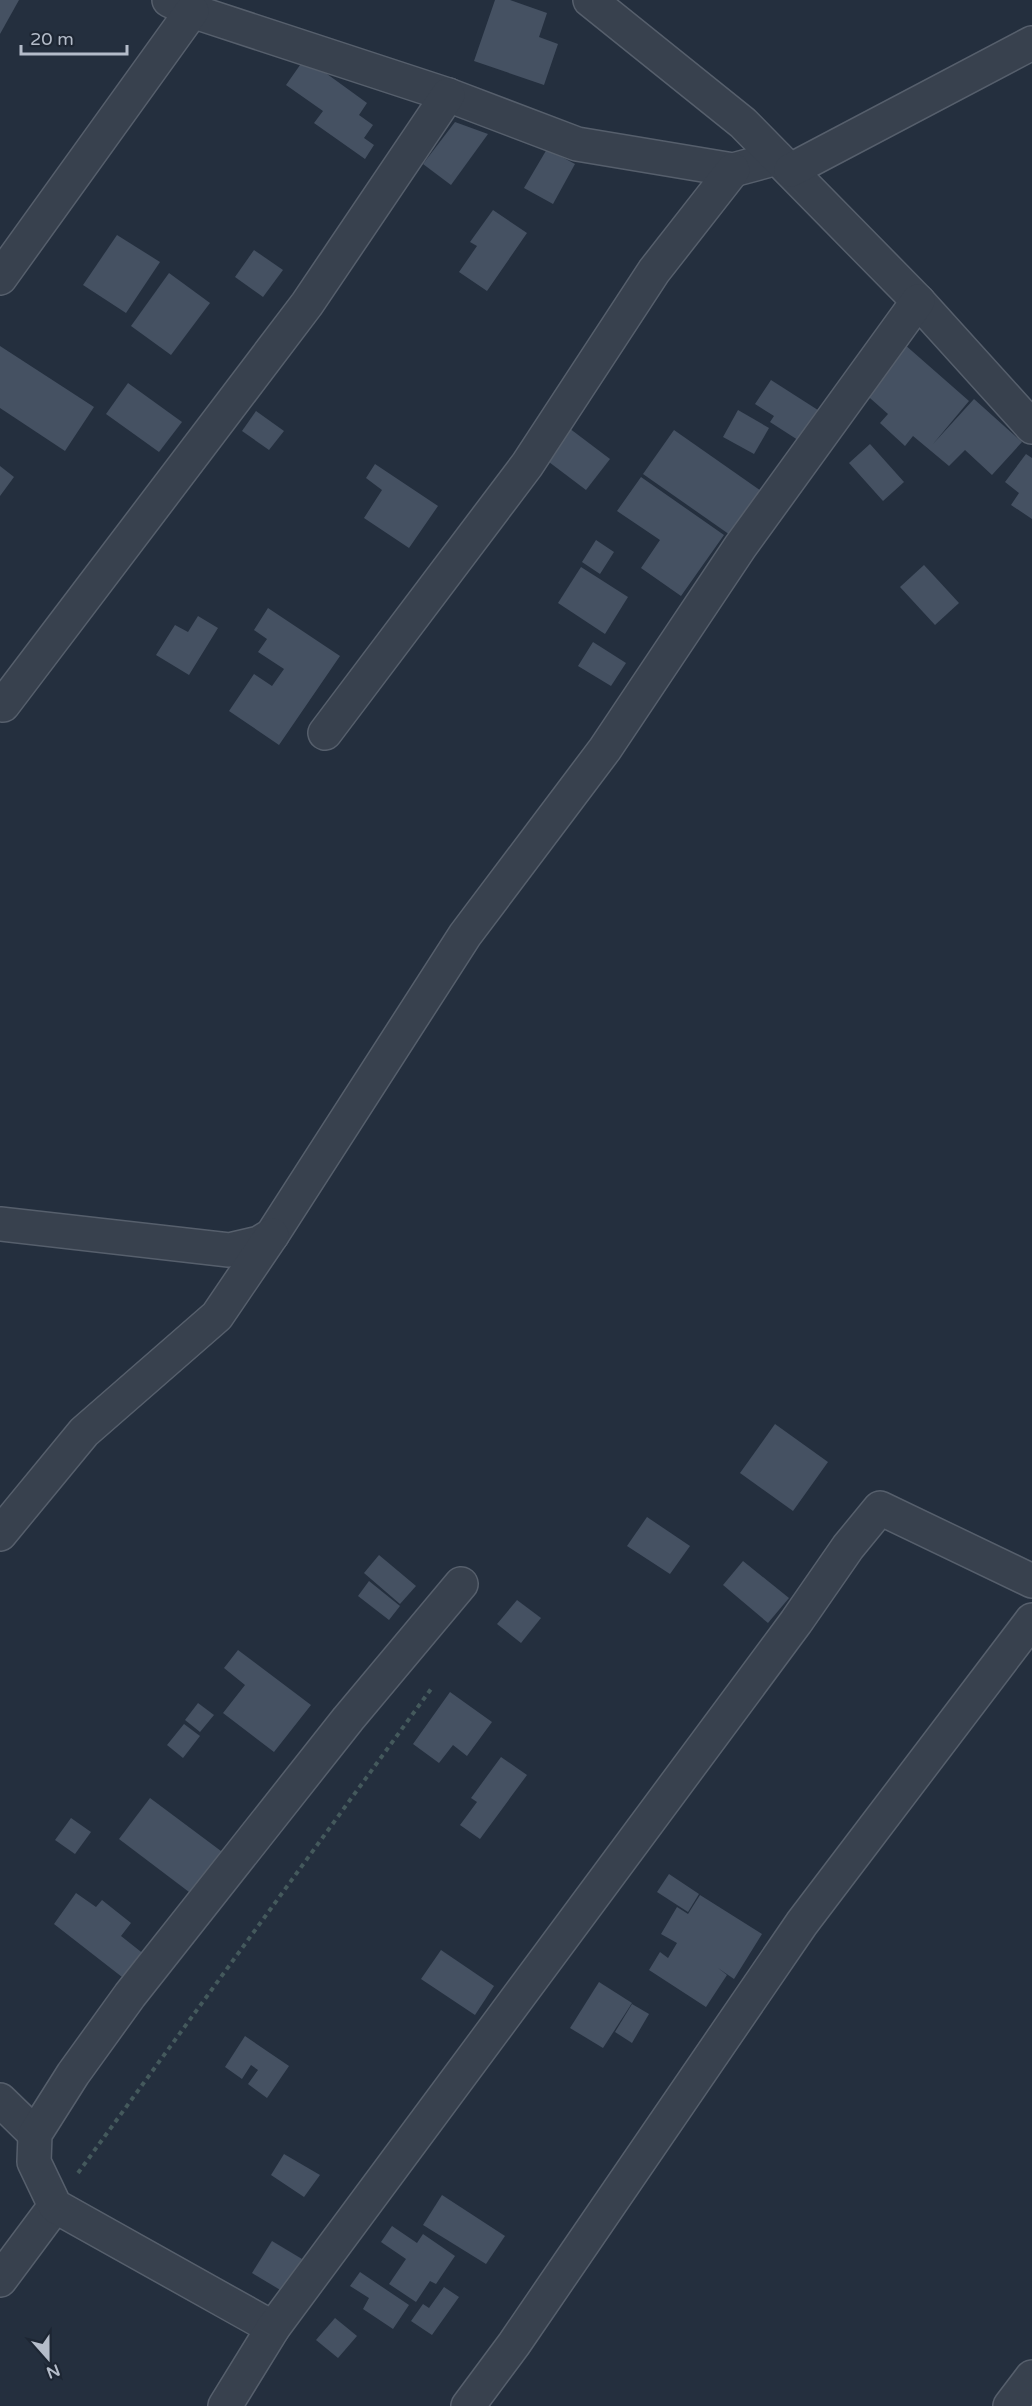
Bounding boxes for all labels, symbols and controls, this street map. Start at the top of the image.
scale bar [21,18,128,56]
text: 20 m [30,28,74,50]
north arrow [18,2328,78,2388]
text: N [43,2359,63,2383]

